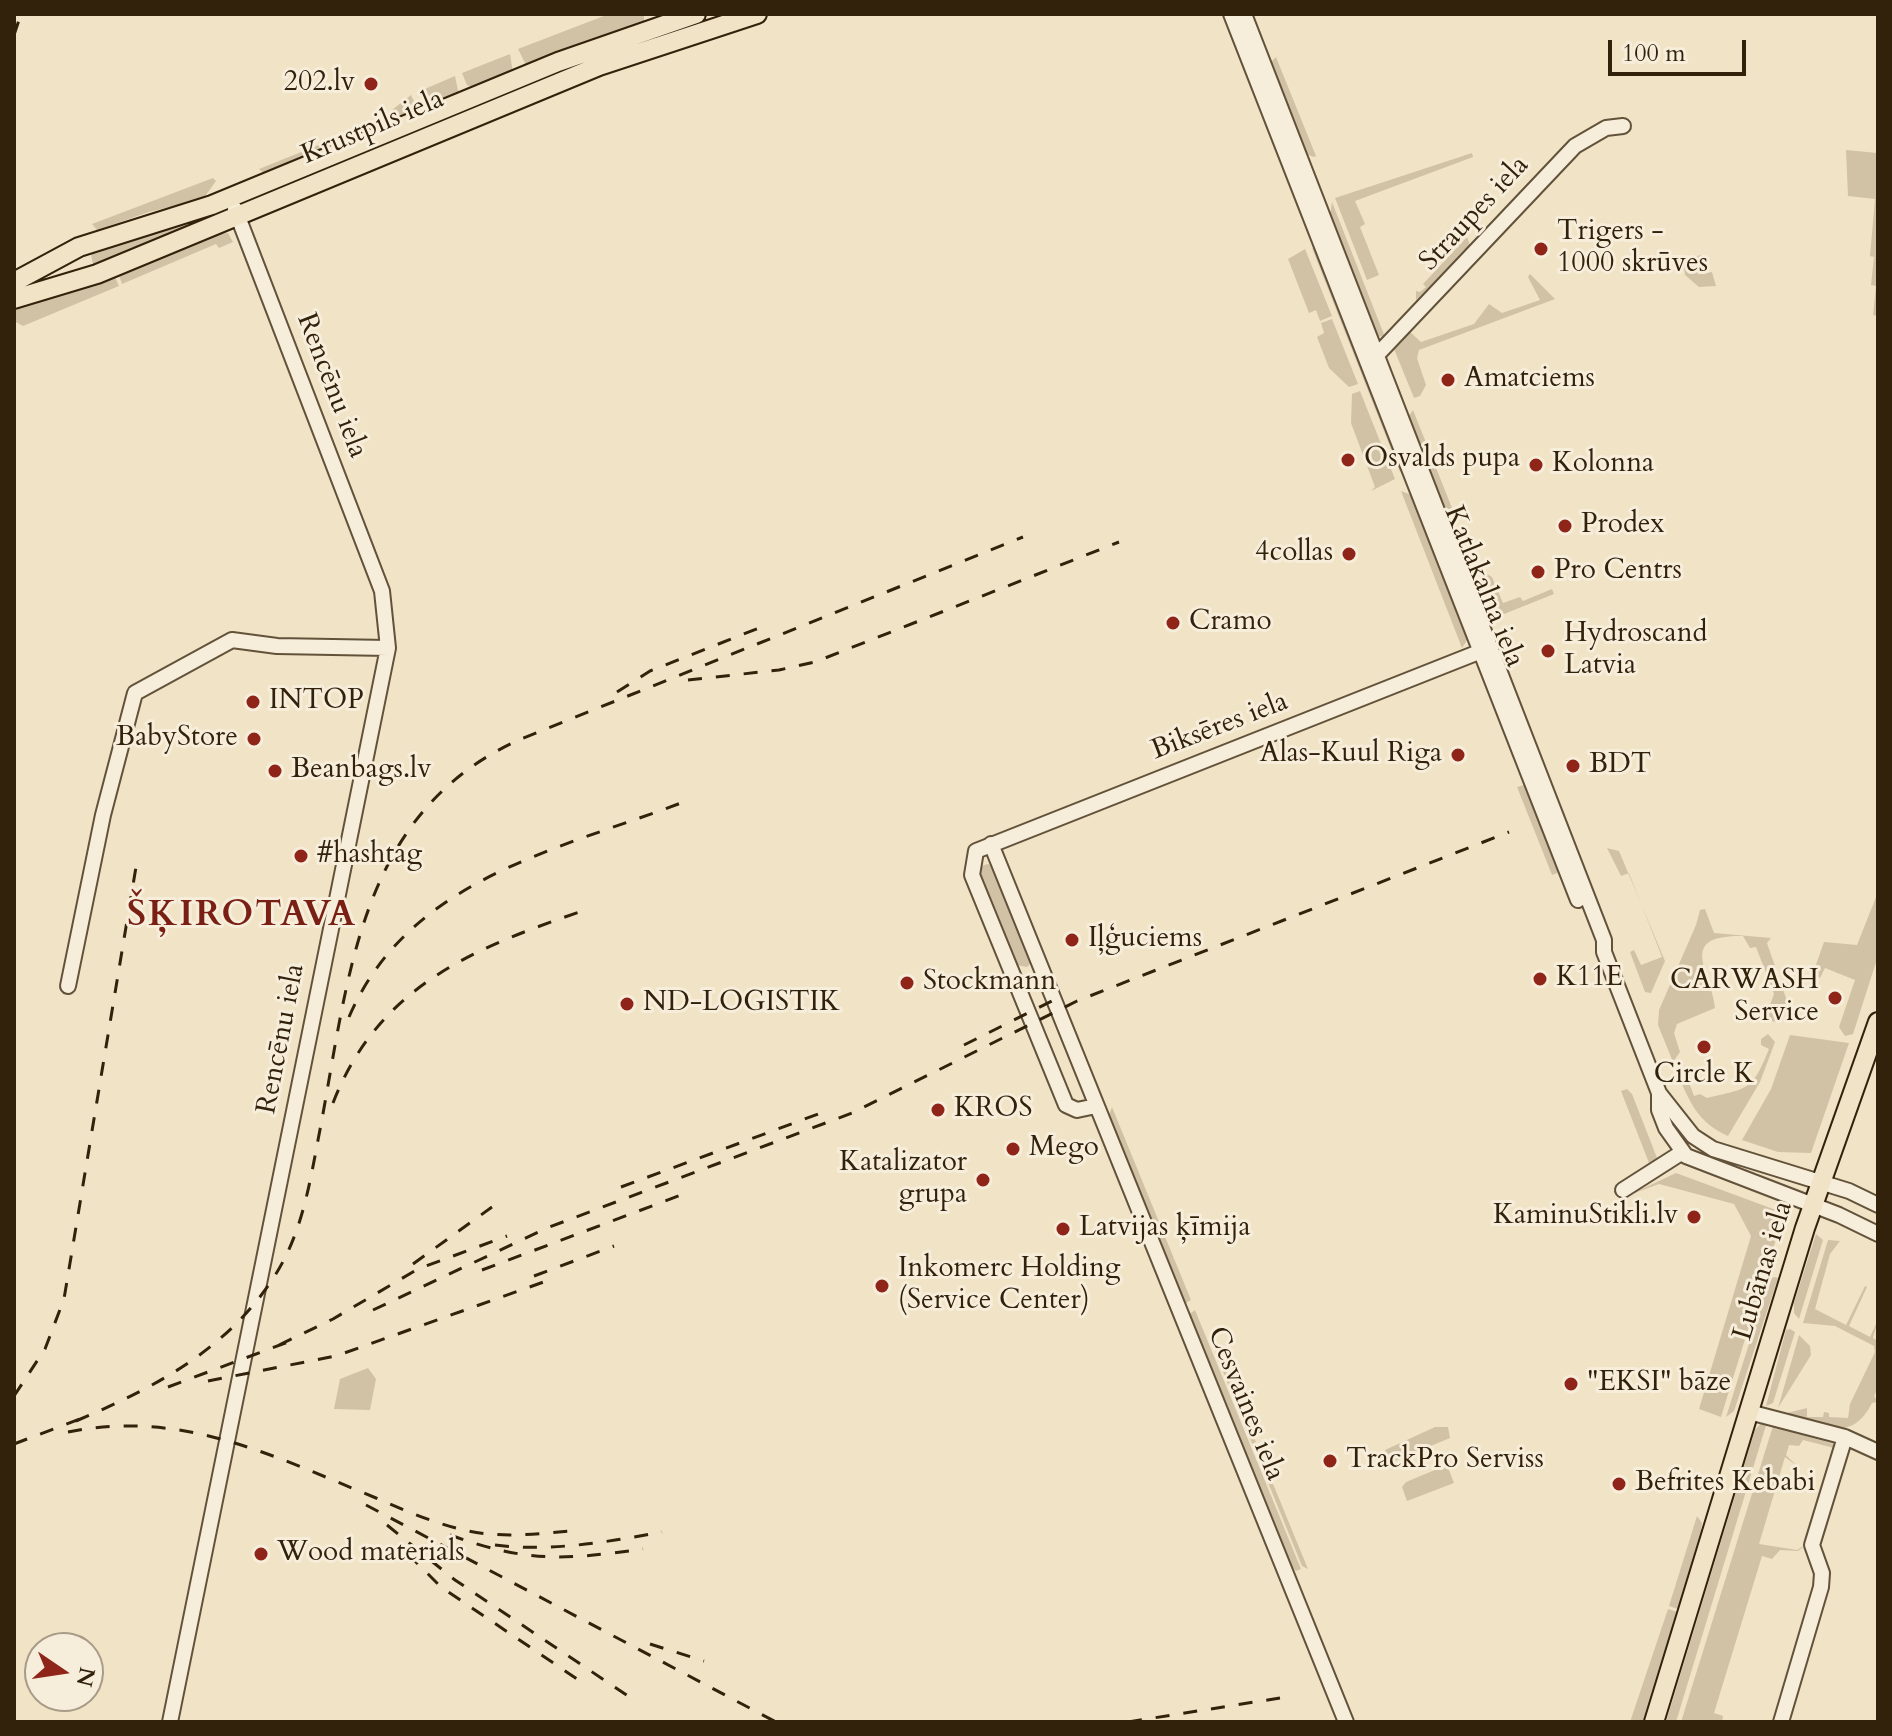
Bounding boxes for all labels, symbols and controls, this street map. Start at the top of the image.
scale bar [1612,24,1750,74]
text: 100 m [1622,37,1686,70]
place label: 202.lv [284,67,355,101]
marker: 202.lv [362,75,380,93]
street label: Krustpils iela [297,83,449,173]
street label: Straupes iela [1413,150,1537,278]
place label: Trigers - 1000 skrūves [1557,216,1708,282]
marker: Trigers - 1000 skrūves [1532,240,1550,258]
street label: Rencēnu iela [288,309,374,463]
place label: Amatciems [1464,363,1595,397]
marker: Amatciems [1439,371,1457,389]
place label: Osvalds pupa [1364,443,1520,477]
place label: Kolonna [1552,448,1654,482]
marker: Osvalds pupa [1339,451,1357,469]
marker: Kolonna [1527,456,1545,474]
street label: Katlakalna iela [1435,502,1531,672]
place label: Prodex [1581,509,1664,543]
marker: Prodex [1556,517,1574,535]
place label: 4collas [1255,537,1333,571]
marker: 4collas [1340,545,1358,563]
place label: Pro Centrs [1554,555,1682,589]
marker: Pro Centrs [1529,563,1547,581]
place label: Cramo [1189,606,1272,640]
marker: Cramo [1164,614,1182,632]
place label: Hydroscand Latvia [1564,618,1708,684]
marker: Hydroscand Latvia [1539,642,1557,660]
place label: INTOP [269,685,364,719]
street label: Biksēres iela [1147,686,1293,768]
marker: INTOP [244,693,262,711]
place label: BabyStore [116,722,238,756]
marker: BabyStore [245,730,263,748]
place label: Alas-Kuul Riga [1260,738,1442,772]
marker: Alas-Kuul Riga [1449,746,1467,764]
place label: BDT [1589,749,1651,783]
place label: Beanbags.lv [291,754,431,788]
marker: BDT [1564,757,1582,775]
marker: Beanbags.lv [266,762,284,780]
place label: #hashtag [317,839,422,873]
marker: #hashtag [292,847,310,865]
district label: ŠĶIROTAVA [127,895,357,939]
place label: Iļģuciems [1088,923,1202,957]
marker: Iļģuciems [1063,931,1081,949]
street label: Rencēnu iela [251,961,313,1117]
place label: K11E [1556,962,1623,996]
place label: CARWASH Service [1670,965,1819,1031]
place label: Stockmann [923,966,1056,1000]
marker: K11E [1531,970,1549,988]
marker: Stockmann [898,974,916,992]
place label: ND-LOGISTIK [643,987,840,1021]
marker: CARWASH Service [1826,989,1844,1007]
marker: ND-LOGISTIK [618,995,636,1013]
marker: Circle K [1695,1038,1713,1056]
place label: Circle K [1654,1059,1754,1093]
place label: KROS [954,1093,1032,1127]
marker: KROS [929,1101,947,1119]
place label: Mego [1029,1132,1099,1166]
marker: Mego [1004,1140,1022,1158]
place label: Katalizator grupa [839,1147,967,1213]
marker: Katalizator grupa [974,1171,992,1189]
street label: Lubānas iela [1727,1197,1801,1345]
place label: KaminuStikli.lv [1493,1200,1678,1234]
marker: KaminuStikli.lv [1685,1208,1703,1226]
place label: Latvijas ķīmija [1079,1212,1251,1246]
marker: Latvijas ķīmija [1054,1220,1072,1238]
place label: Inkomerc Holding (Service Center) [898,1253,1121,1319]
marker: Inkomerc Holding (Service Center) [873,1277,891,1295]
street label: Cesvaines iela [1199,1322,1291,1486]
place label: "EKSI" bāze [1587,1367,1731,1401]
marker: "EKSI" bāze [1562,1375,1580,1393]
place label: TrackPro Serviss [1346,1444,1544,1478]
marker: TrackPro Serviss [1321,1452,1339,1470]
place label: Befrites Kebabi [1635,1467,1815,1501]
marker: Befrites Kebabi [1610,1475,1628,1493]
place label: Wood materials [277,1537,465,1571]
marker: Wood materials [252,1545,270,1563]
north arrow [24,1632,104,1712]
text: N [69,1664,102,1690]

